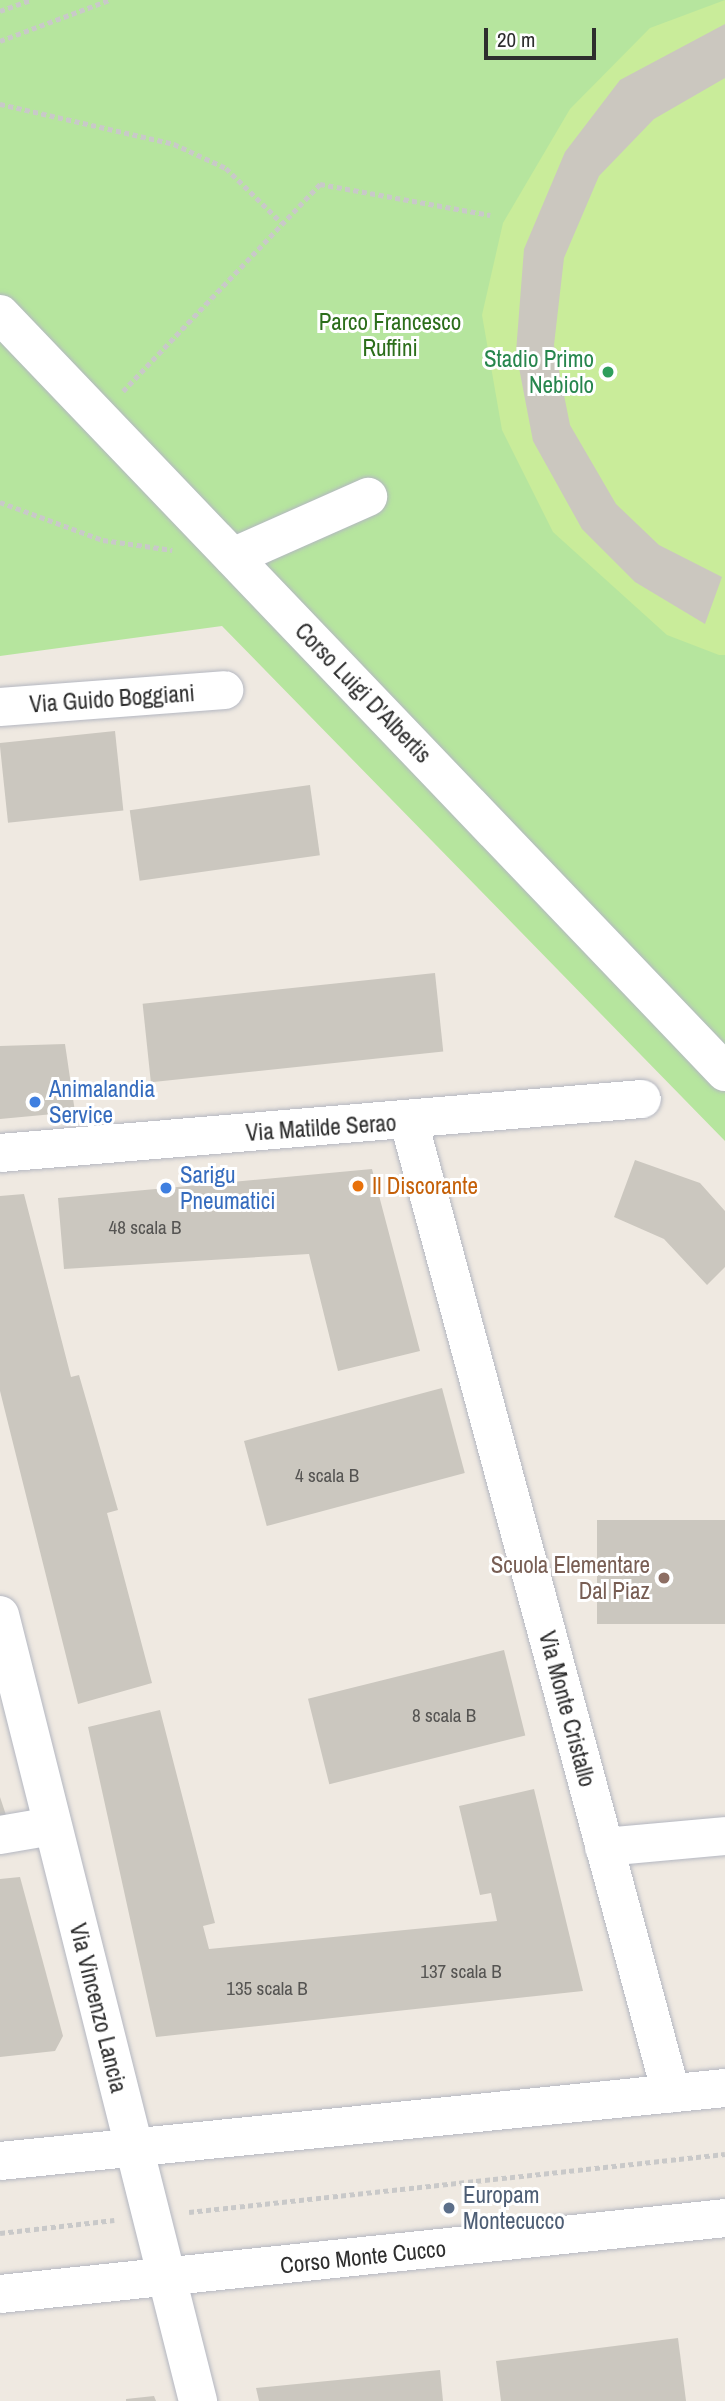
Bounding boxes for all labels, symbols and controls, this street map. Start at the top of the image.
scale bar [487,14,599,58]
text: 20 m [497,25,535,54]
park label: Parco Francesco Ruffini [319,308,461,362]
place label: Stadio Primo Nebiolo [484,345,594,399]
marker: Stadio Primo Nebiolo [600,364,616,380]
street label: Corso Luigi D'Albertis [289,617,437,769]
street label: Via Guido Boggiani [29,679,195,719]
place label: Animalandia Service [49,1075,155,1129]
marker: Animalandia Service [27,1094,43,1110]
street label: Via Matilde Serao [245,1109,397,1147]
place label: Sarigu Pneumatici [180,1161,275,1215]
place label: Il Discorante [372,1172,478,1200]
marker: Il Discorante [350,1178,366,1194]
marker: Sarigu Pneumatici [158,1180,174,1196]
house number: 48 scala B [109,1217,181,1239]
house number: 4 scala B [295,1465,359,1487]
place label: Scuola Elementare Dal Piaz [491,1551,650,1605]
marker: Scuola Elementare Dal Piaz [656,1570,672,1586]
street label: Via Monte Cristallo [533,1628,601,1790]
house number: 8 scala B [412,1705,476,1727]
street label: Via Vincenzo Lancia [64,1921,132,2095]
house number: 137 scala B [420,1961,502,1983]
house number: 135 scala B [226,1978,308,2000]
place label: Europam Montecucco [463,2181,565,2235]
marker: Europam Montecucco [441,2200,457,2216]
street label: Corso Monte Cucco [279,2235,447,2279]

